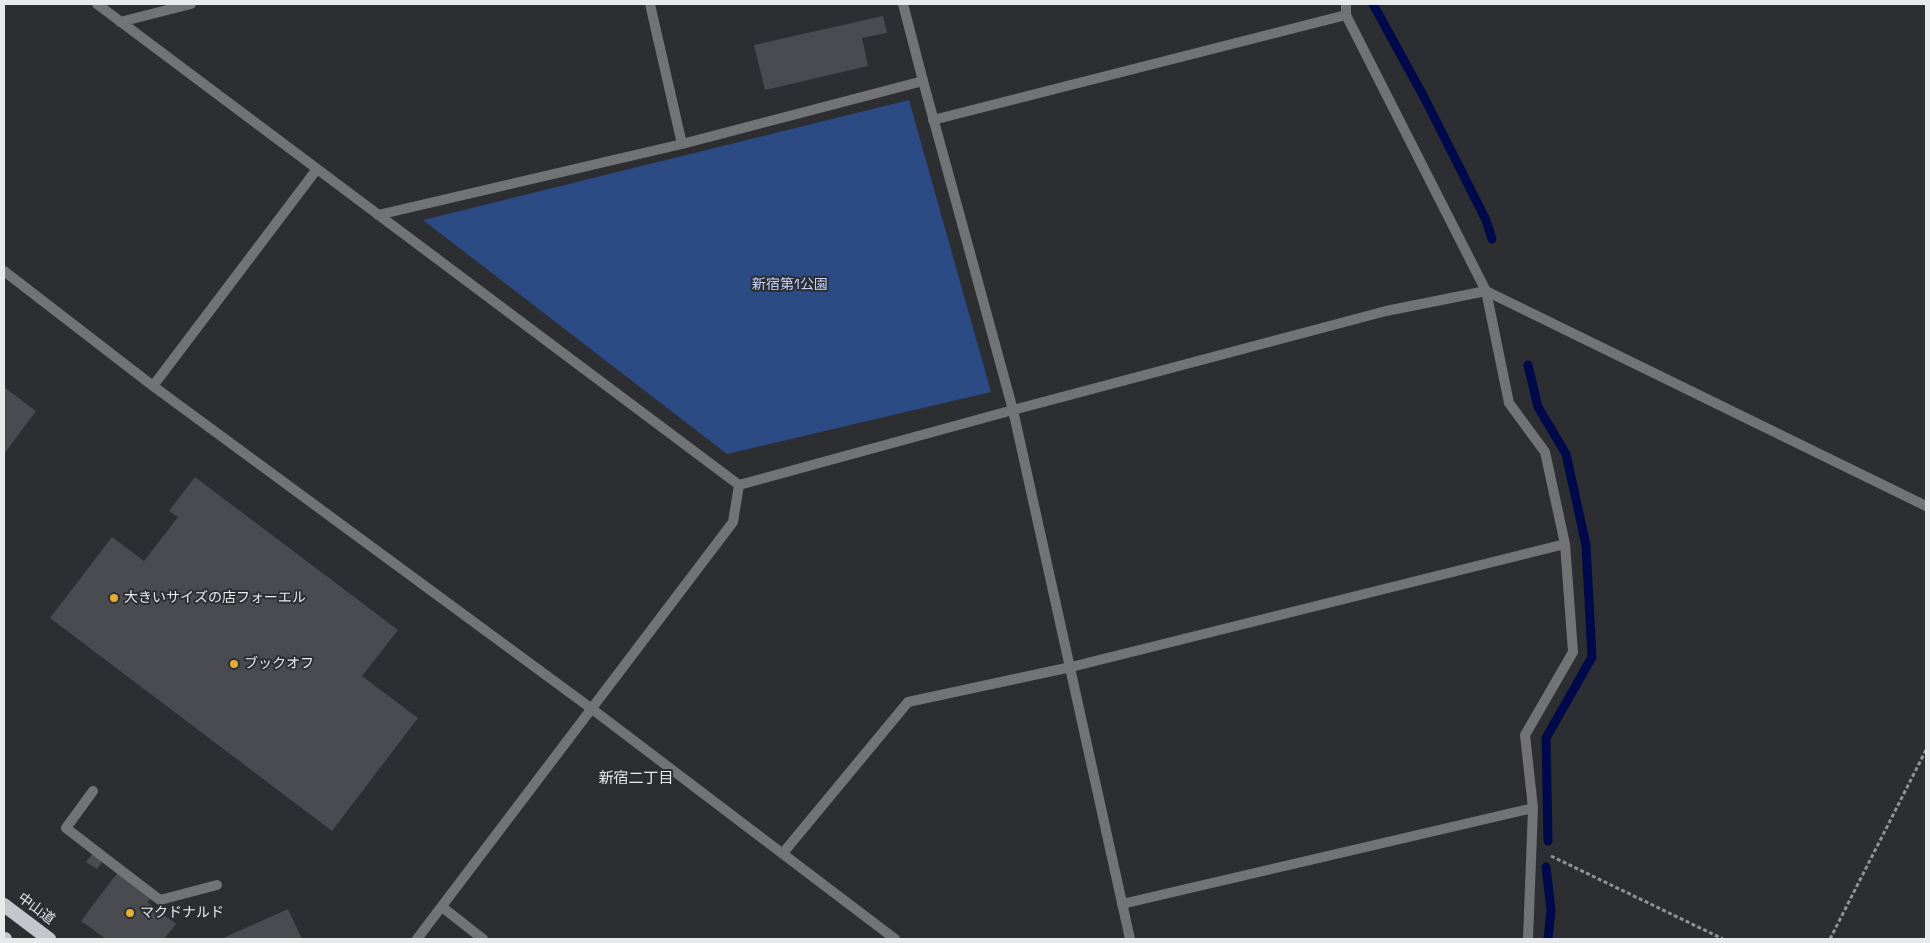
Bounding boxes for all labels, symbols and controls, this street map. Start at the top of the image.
park label: 新宿第1公園 [752,277,828,293]
place label: 大きいサイズの店フォーエル [124,590,306,606]
marker: 大きいサイズの店フォーエル [108,592,120,604]
place label: ブックオフ [244,656,314,672]
marker: ブックオフ [228,658,240,670]
district label: 新宿二丁目 [599,770,673,788]
street label: 中山道 [14,890,58,928]
place label: マクドナルド [140,905,224,921]
marker: マクドナルド [124,907,136,919]

